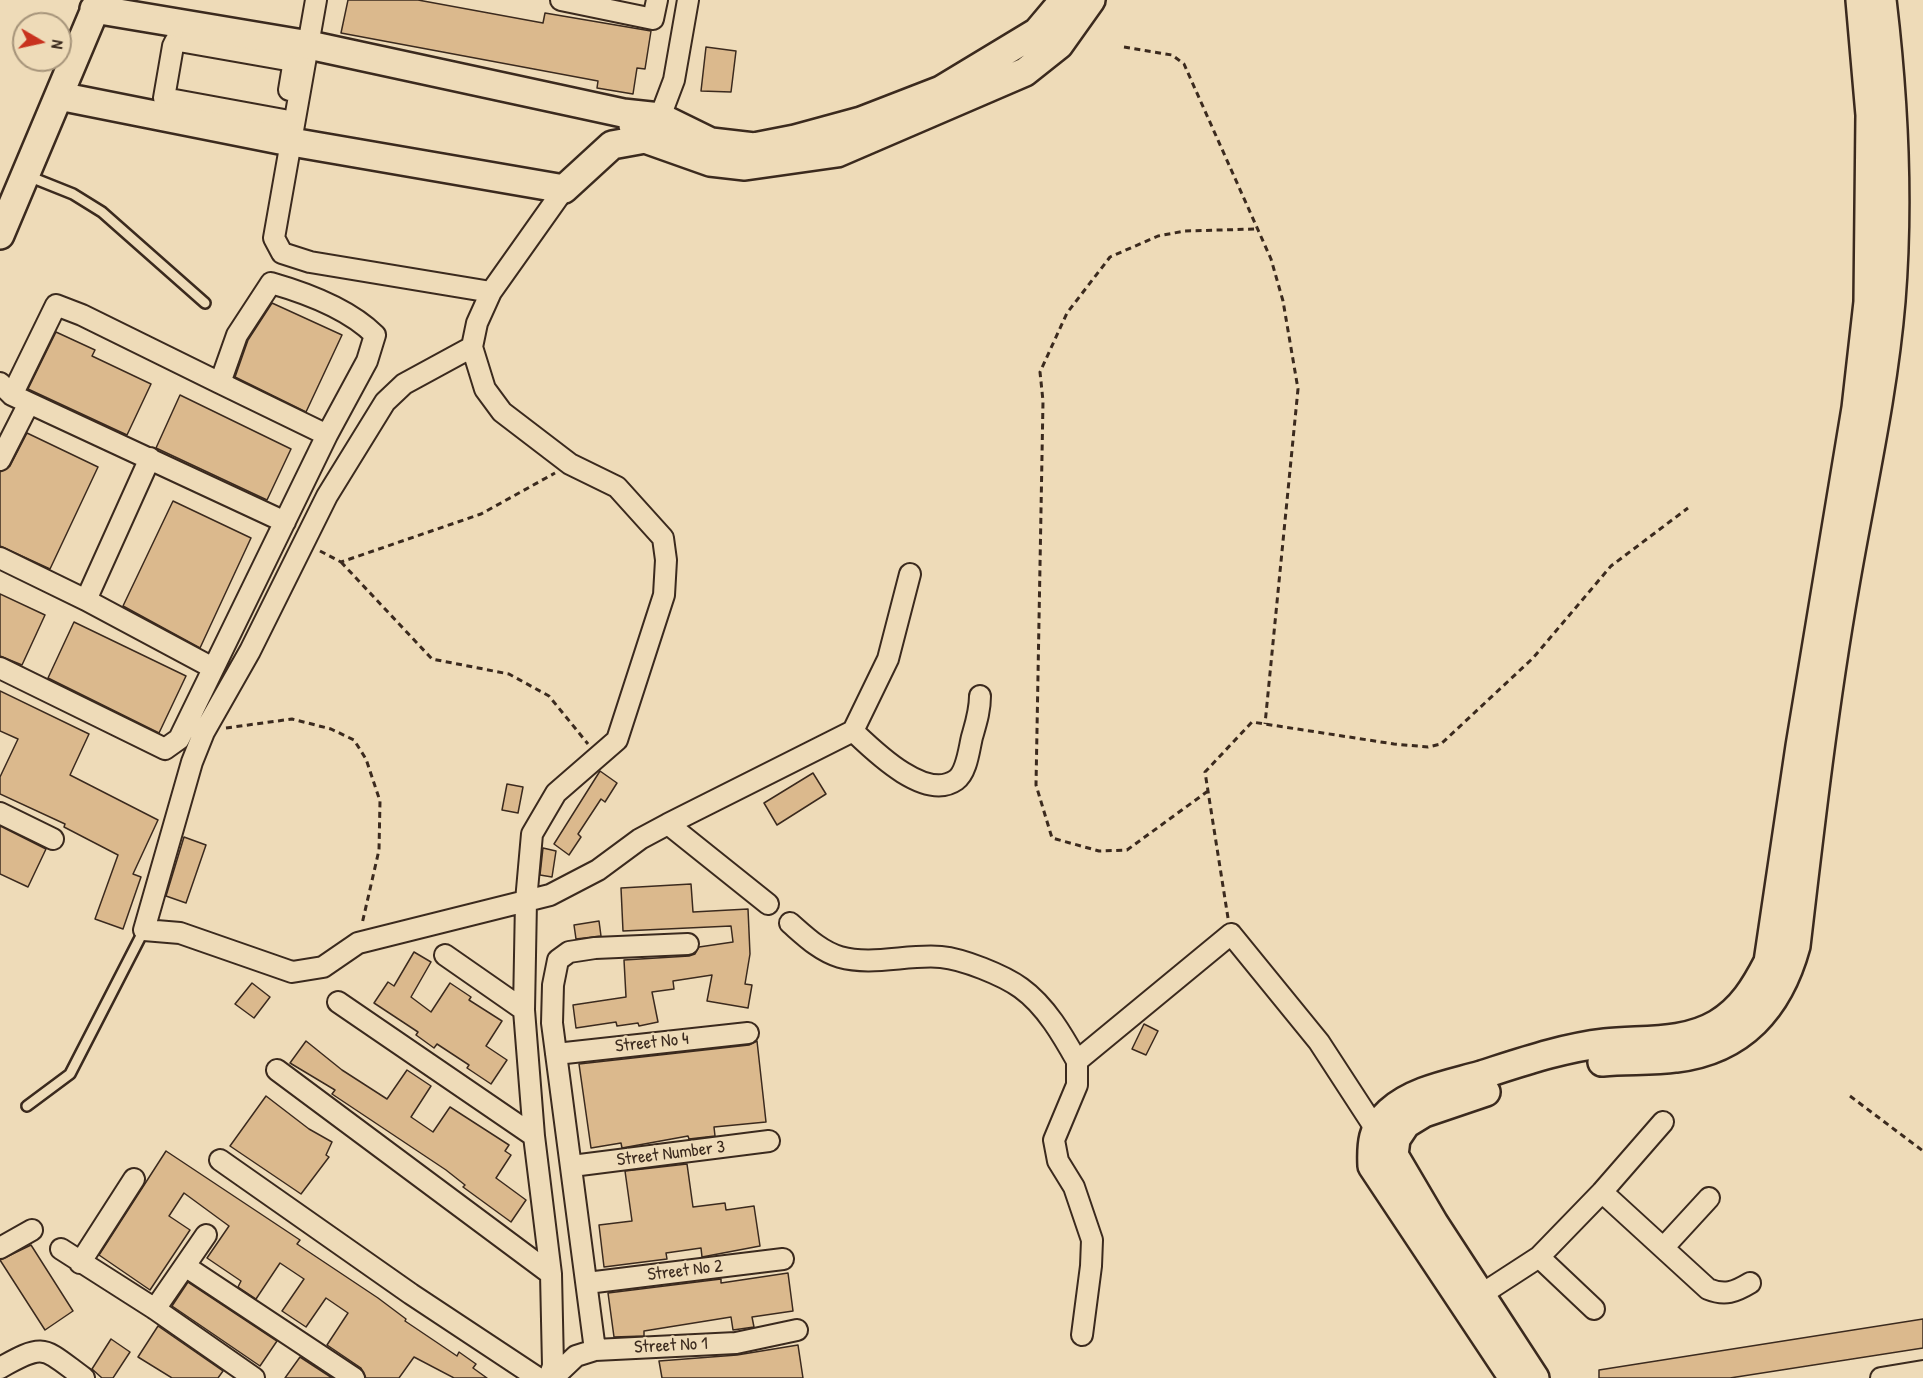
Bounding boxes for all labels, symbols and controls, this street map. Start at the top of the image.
north arrow [12,12,72,72]
text: N [46,39,69,50]
street label: Street No 4 [614,1028,690,1058]
street label: Street Number 3 [616,1137,726,1171]
street label: Street No 2 [646,1256,724,1286]
street label: Street No 1 [634,1333,708,1359]

